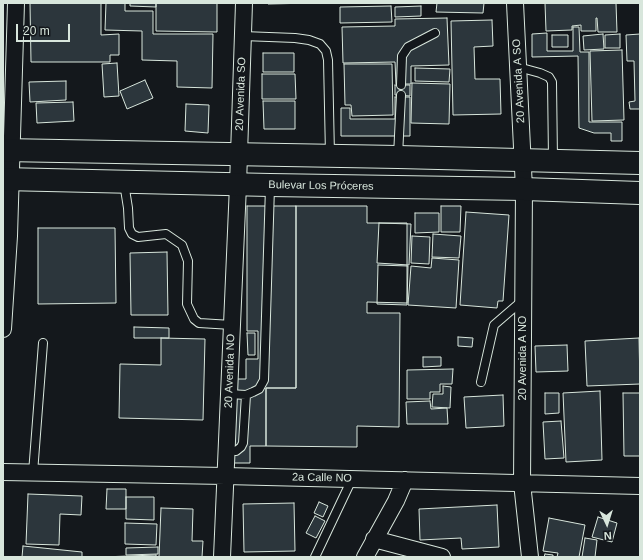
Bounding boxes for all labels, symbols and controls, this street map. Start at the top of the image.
scale bar [18,16,72,42]
text: 20 m [23,24,50,38]
street label: 20 Avenida A SO [510,39,528,123]
street label: 20 Avenida SO [233,57,249,131]
street label: Bulevar Los Próceres [268,178,374,194]
street label: 20 Avenida A NO [516,316,530,400]
street label: 20 Avenida NO [222,334,238,408]
street label: 2a Calle NO [292,471,352,485]
north arrow [587,504,627,544]
text: N [603,530,612,542]

